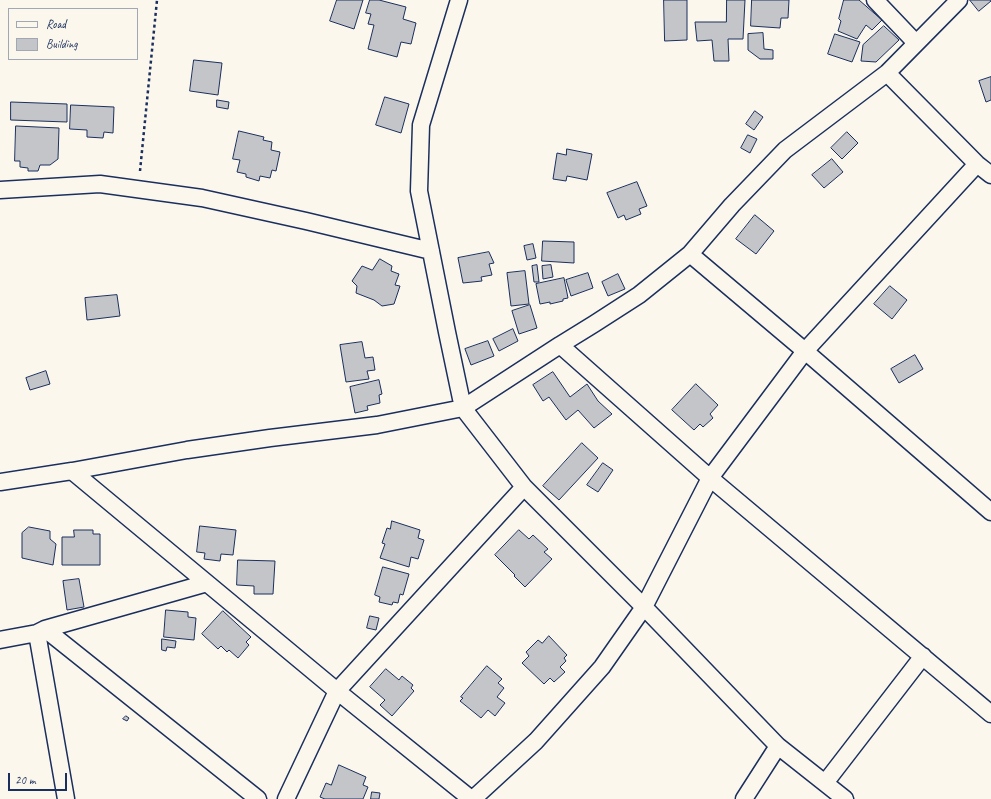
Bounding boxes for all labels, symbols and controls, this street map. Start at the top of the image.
legend [8,8,138,60]
text: Road [46,16,66,32]
text: Building [46,36,78,52]
scale bar [10,765,69,791]
text: 20 m [15,772,35,788]

